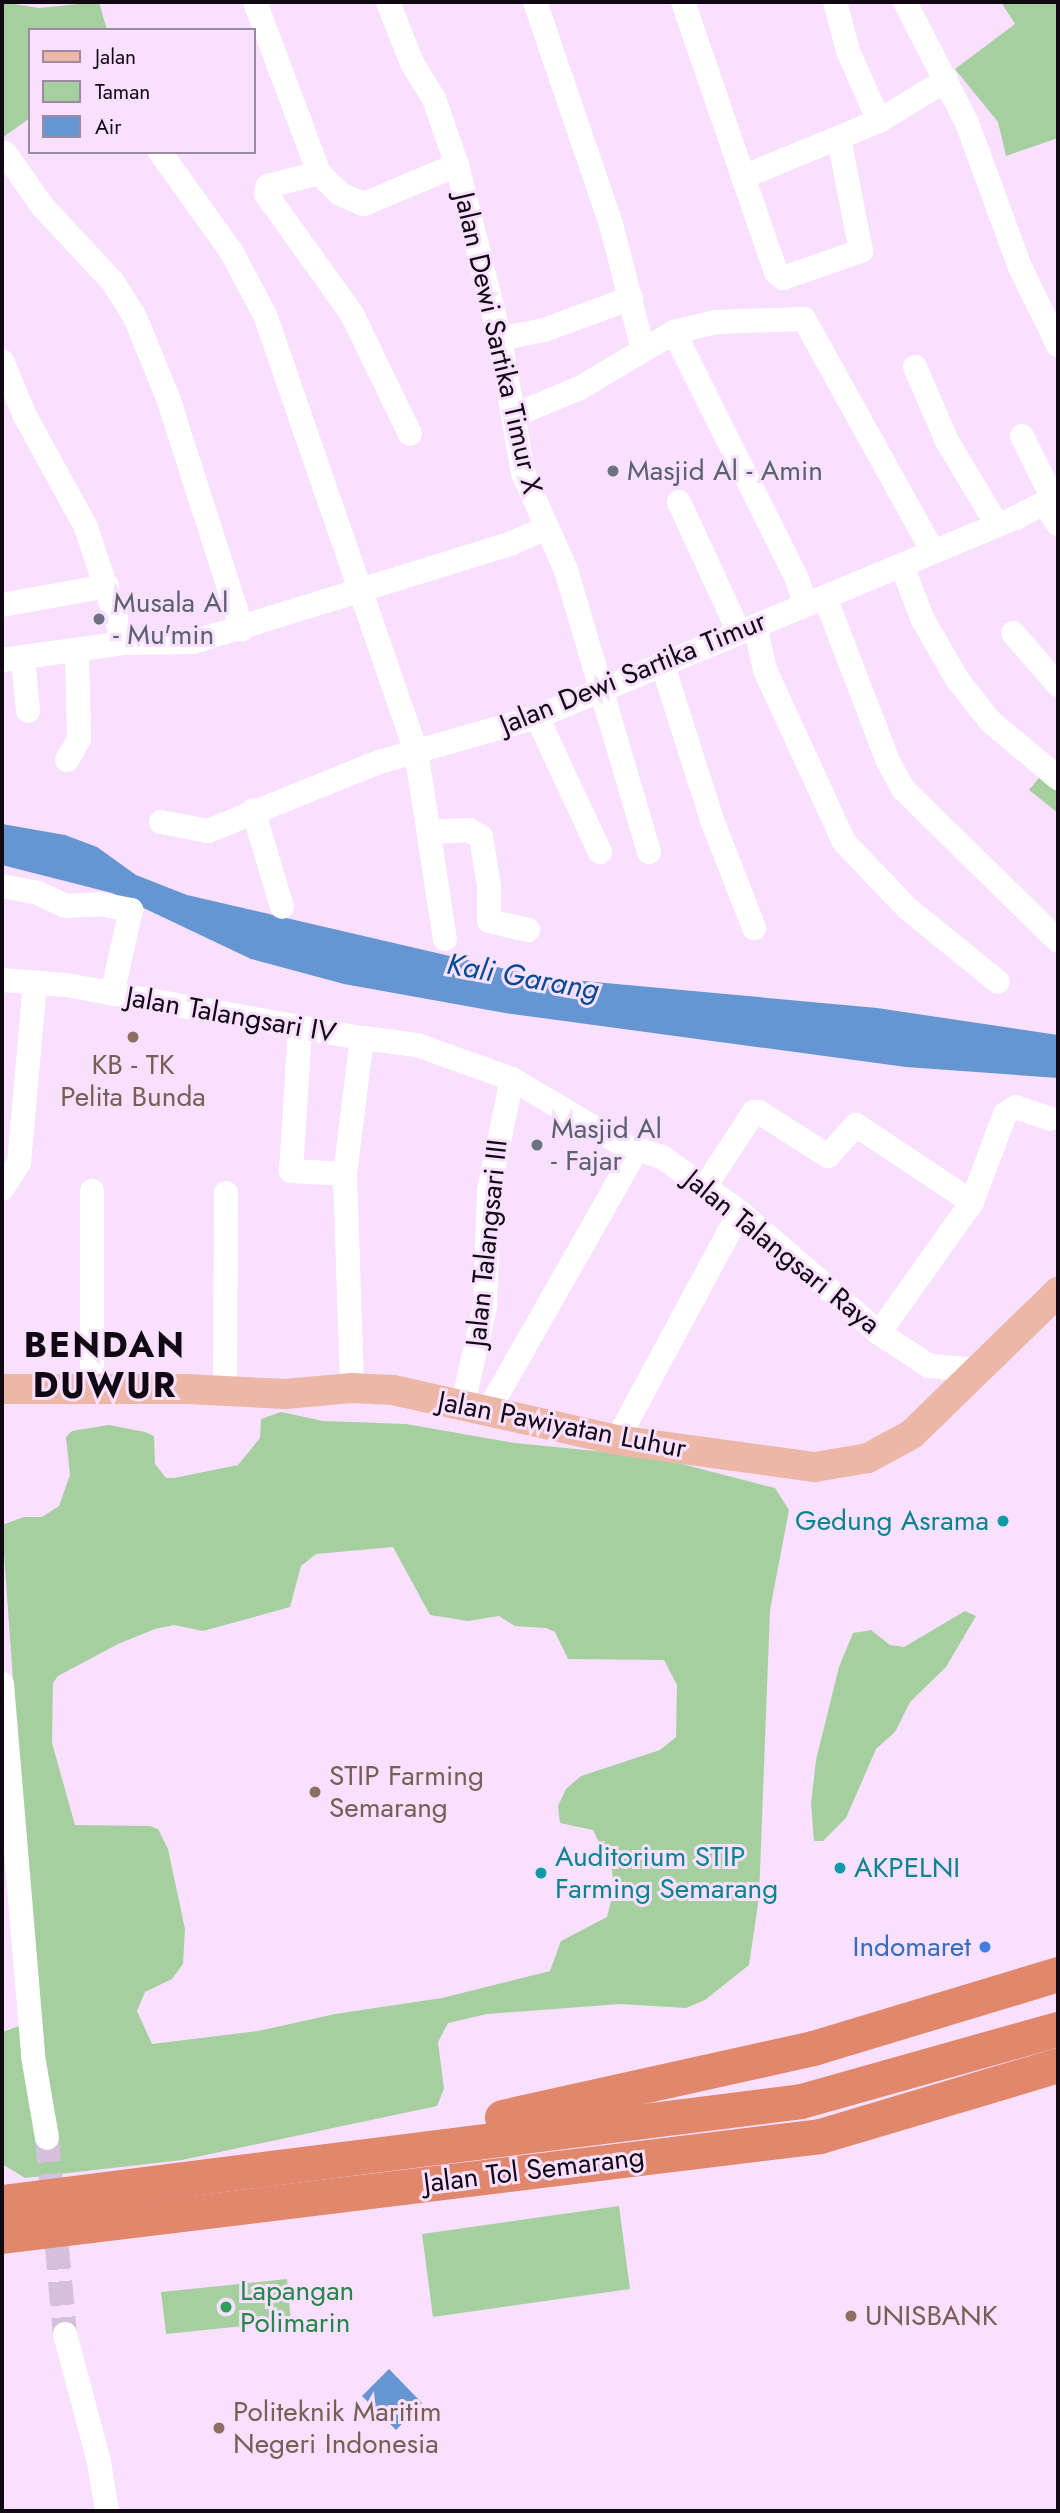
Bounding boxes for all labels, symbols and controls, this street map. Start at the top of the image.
legend [28,28,256,154]
text: Jalan [95,42,136,72]
text: Taman [95,77,150,107]
text: Air [95,112,122,142]
street label: Jalan Dewi Sartika Timur X [447,189,549,497]
place label: Masjid Al - Amin [627,454,823,488]
marker: Masjid Al - Amin [605,463,621,479]
place label: Musala Al - Mu'min [113,586,228,652]
street label: Jalan Dewi Sartika Timur [495,604,771,742]
marker: Musala Al - Mu'min [91,611,107,627]
water label: Kali Garang [444,946,602,1008]
street label: Jalan Talangsari IV [123,980,339,1050]
marker: KB - TK Pelita Bunda [125,1029,141,1045]
place label: KB - TK Pelita Bunda [60,1048,206,1114]
place label: Masjid Al - Fajar [551,1112,662,1178]
marker: Masjid Al - Fajar [529,1137,545,1153]
street label: Jalan Talangsari III [459,1138,515,1348]
street label: Jalan Talangsari Raya [677,1163,887,1341]
district label: BENDAN DUWUR [25,1324,185,1406]
street label: Jalan Pawiyatan Luhur [435,1384,689,1466]
place label: Gedung Asrama [795,1504,989,1538]
marker: Gedung Asrama [995,1513,1011,1529]
place label: STIP Farming Semarang [329,1759,484,1825]
marker: STIP Farming Semarang [307,1784,323,1800]
place label: Auditorium STIP Farming Semarang [555,1840,778,1906]
place label: AKPELNI [854,1851,960,1885]
marker: AKPELNI [832,1860,848,1876]
marker: Auditorium STIP Farming Semarang [533,1865,549,1881]
place label: Indomaret [853,1930,971,1964]
marker: Indomaret [977,1939,993,1955]
street label: Jalan Tol Semarang [422,2140,646,2200]
place label: Lapangan Polimarin [240,2274,354,2340]
marker: Lapangan Polimarin [218,2299,234,2315]
place label: UNISBANK [865,2299,998,2333]
marker: UNISBANK [843,2308,859,2324]
place label: Politeknik Maritim Negeri Indonesia [233,2395,442,2461]
marker: Politeknik Maritim Negeri Indonesia [211,2420,227,2436]

